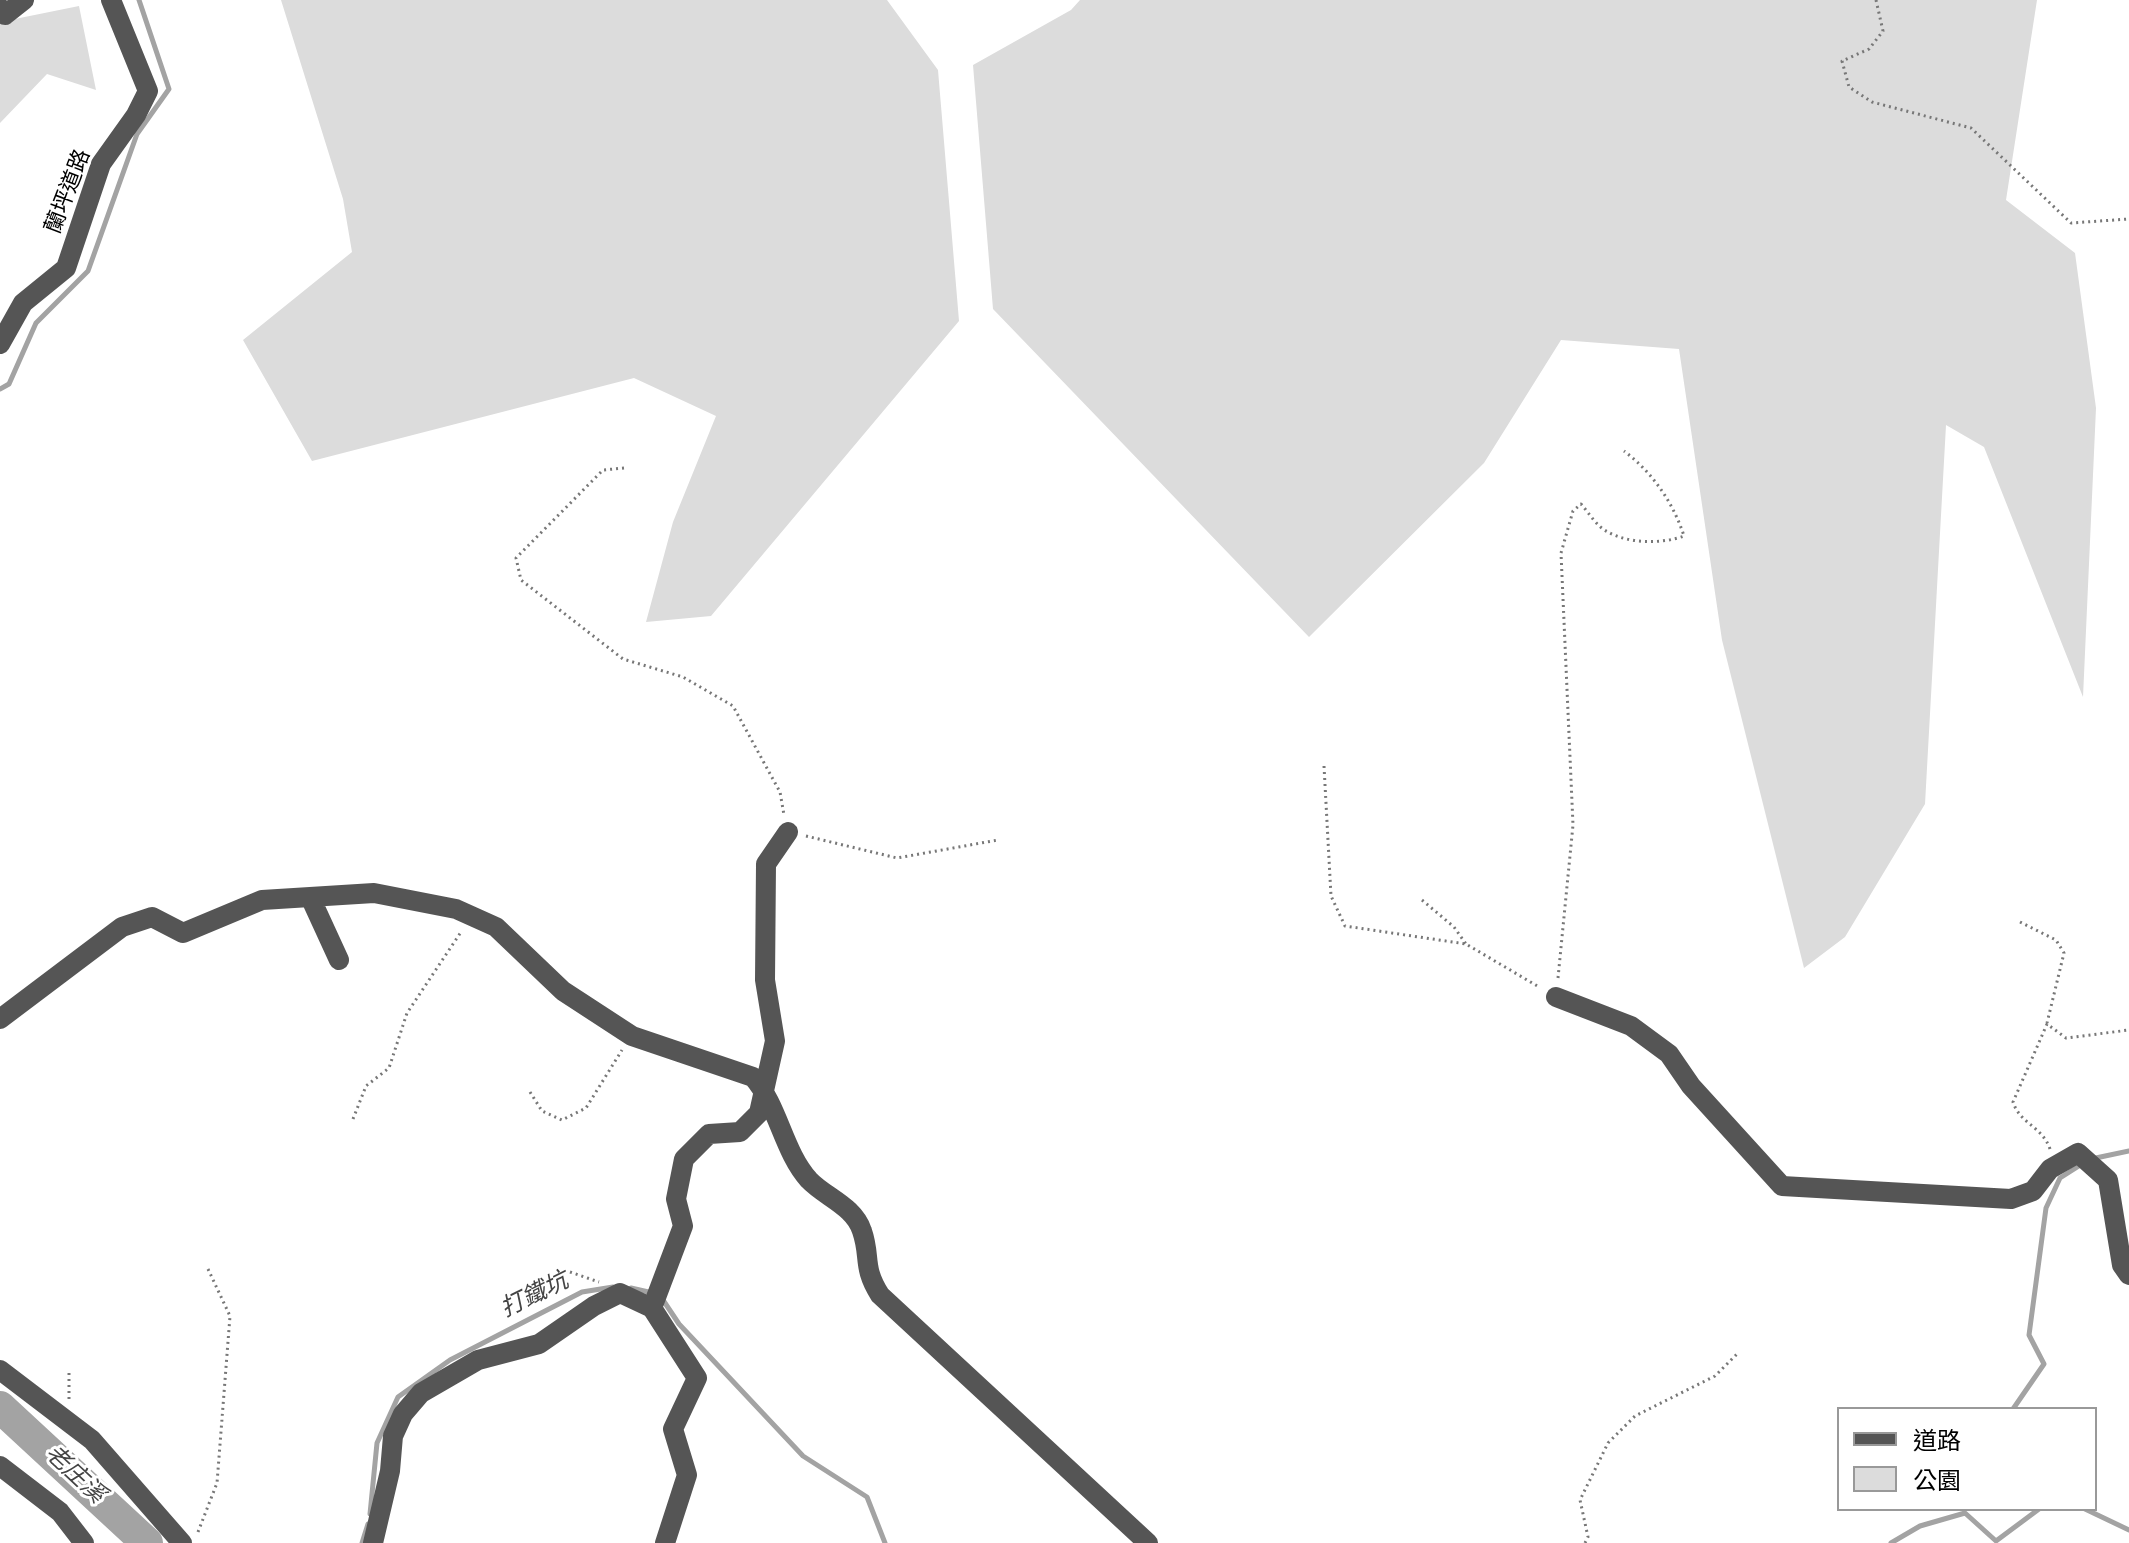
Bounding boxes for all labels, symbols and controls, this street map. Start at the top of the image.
street label: 蘭坪道路 [41,146,97,238]
water label: 打鐵坑 [496,1267,574,1325]
legend [1837,1407,2097,1511]
text: 道路 [1913,1423,1961,1458]
water label: 老庄溪 [38,1440,110,1510]
text: 公園 [1913,1463,1961,1498]

